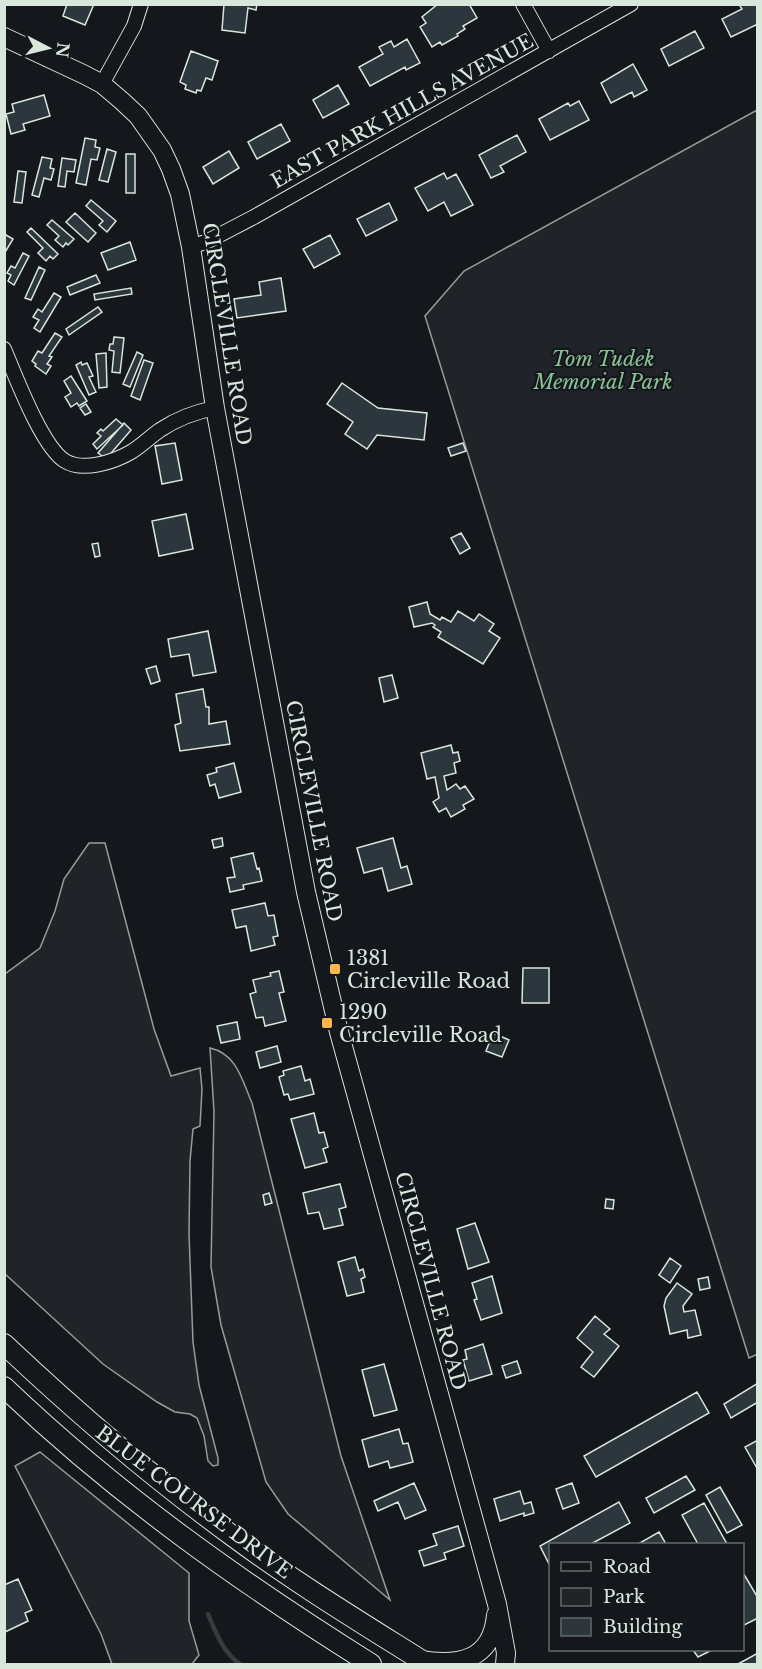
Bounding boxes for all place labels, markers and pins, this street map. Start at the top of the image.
place label: 1381 Circleville Road [347,946,510,993]
marker: 1381 Circleville Road [328,962,342,976]
place label: 1290 Circleville Road [339,1000,502,1047]
marker: 1290 Circleville Road [320,1016,334,1030]

